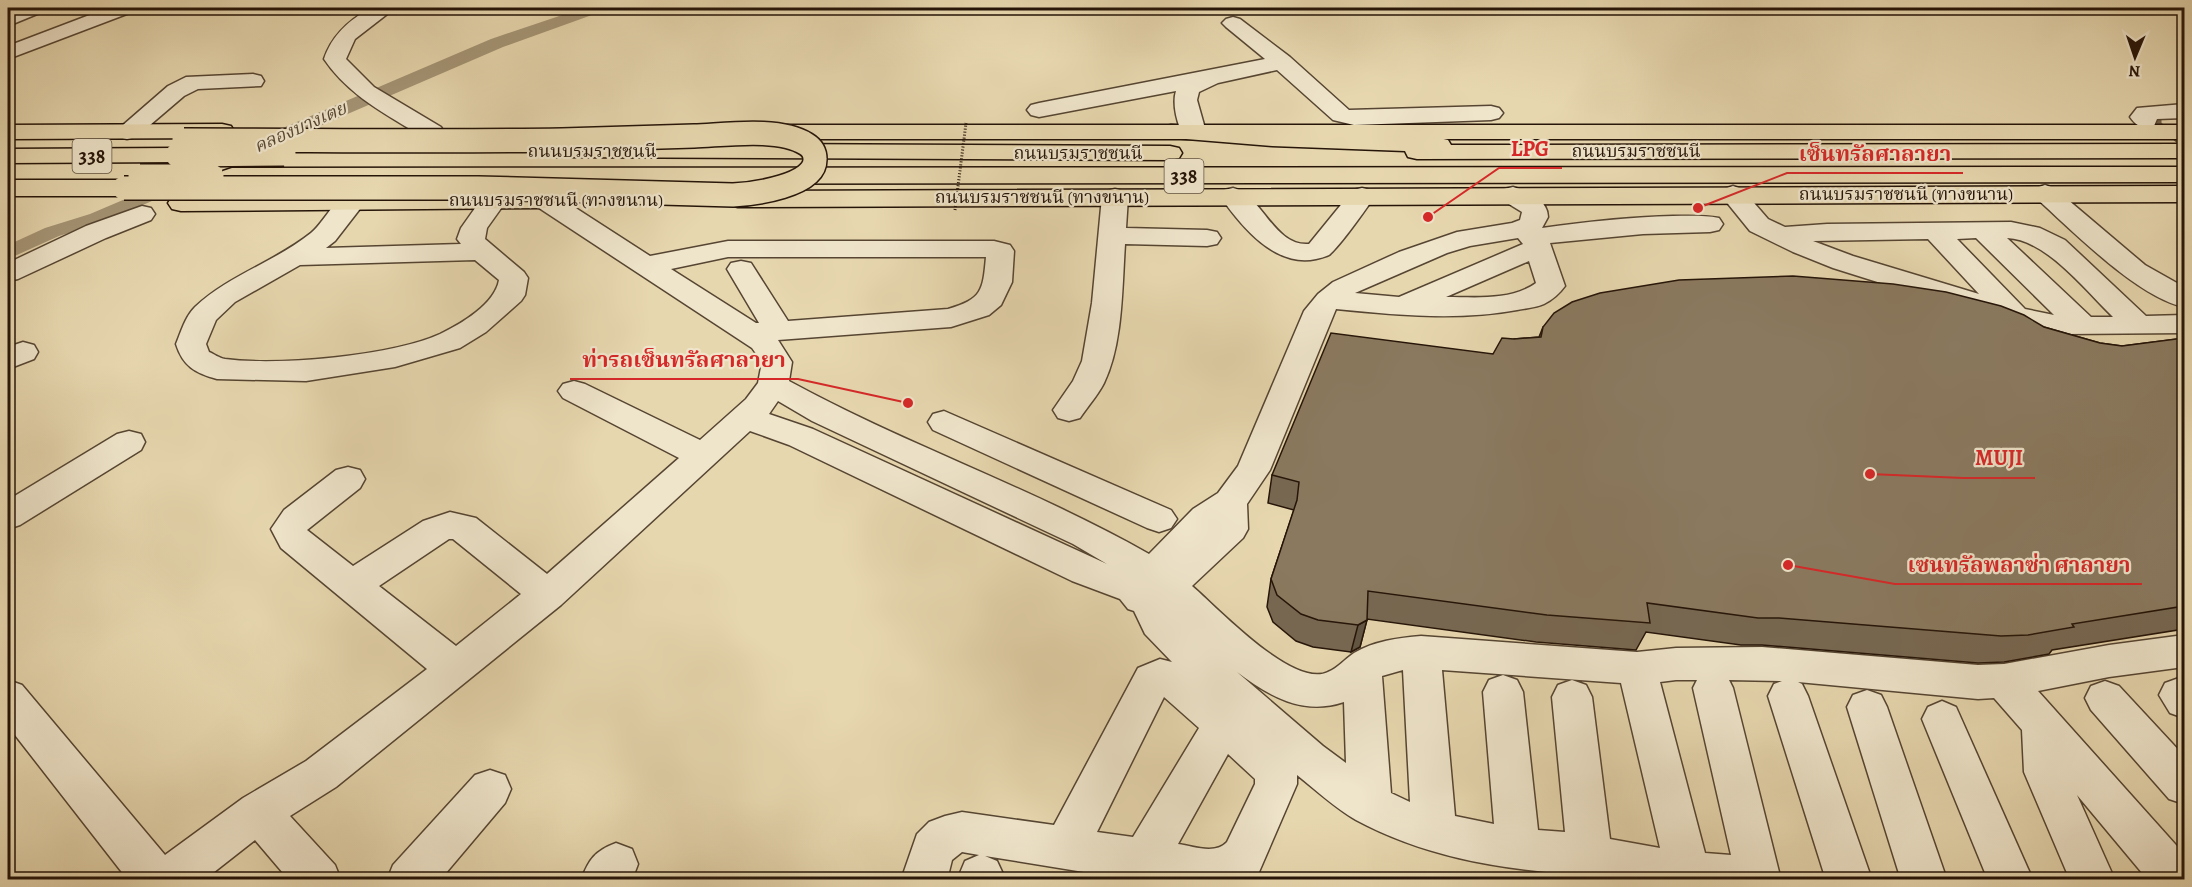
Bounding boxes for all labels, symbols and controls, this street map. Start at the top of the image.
north arrow [2105,27,2165,87]
text: N [2128,60,2141,82]
water label: คลองบางเตย [250,95,351,158]
callout: LPG [1499,128,1562,168]
callout: เซ็นทรัลศาลายา [1787,133,1963,173]
text: LPG [1511,134,1549,164]
road number: 338 [72,139,112,173]
street label: ถนนบรมราชชนนี [527,139,657,163]
street label: ถนนบรมราชชนนี [1571,139,1701,163]
text: เซ็นทรัลศาลายา [1799,139,1951,169]
street label: ถนนบรมราชชนนี [1013,141,1143,165]
road number: 338 [1164,159,1204,193]
street label: ถนนบรมราชชนนี (ทางขนาน) [1799,182,2013,206]
street label: ถนนบรมราชชนนี (ทางขนาน) [935,185,1149,209]
street label: ถนนบรมราชชนนี (ทางขนาน) [449,188,663,212]
callout: ท่ารถเซ็นทรัลศาลายา [570,339,798,379]
text: ท่ารถเซ็นทรัลศาลายา [582,345,786,375]
callout: MUJI [1963,438,2035,478]
text: MUJI [1975,443,2023,473]
callout: เซนทรัลพลาซ่า ศาลายา [1895,544,2142,584]
text: เซนทรัลพลาซ่า ศาลายา [1907,550,2131,580]

